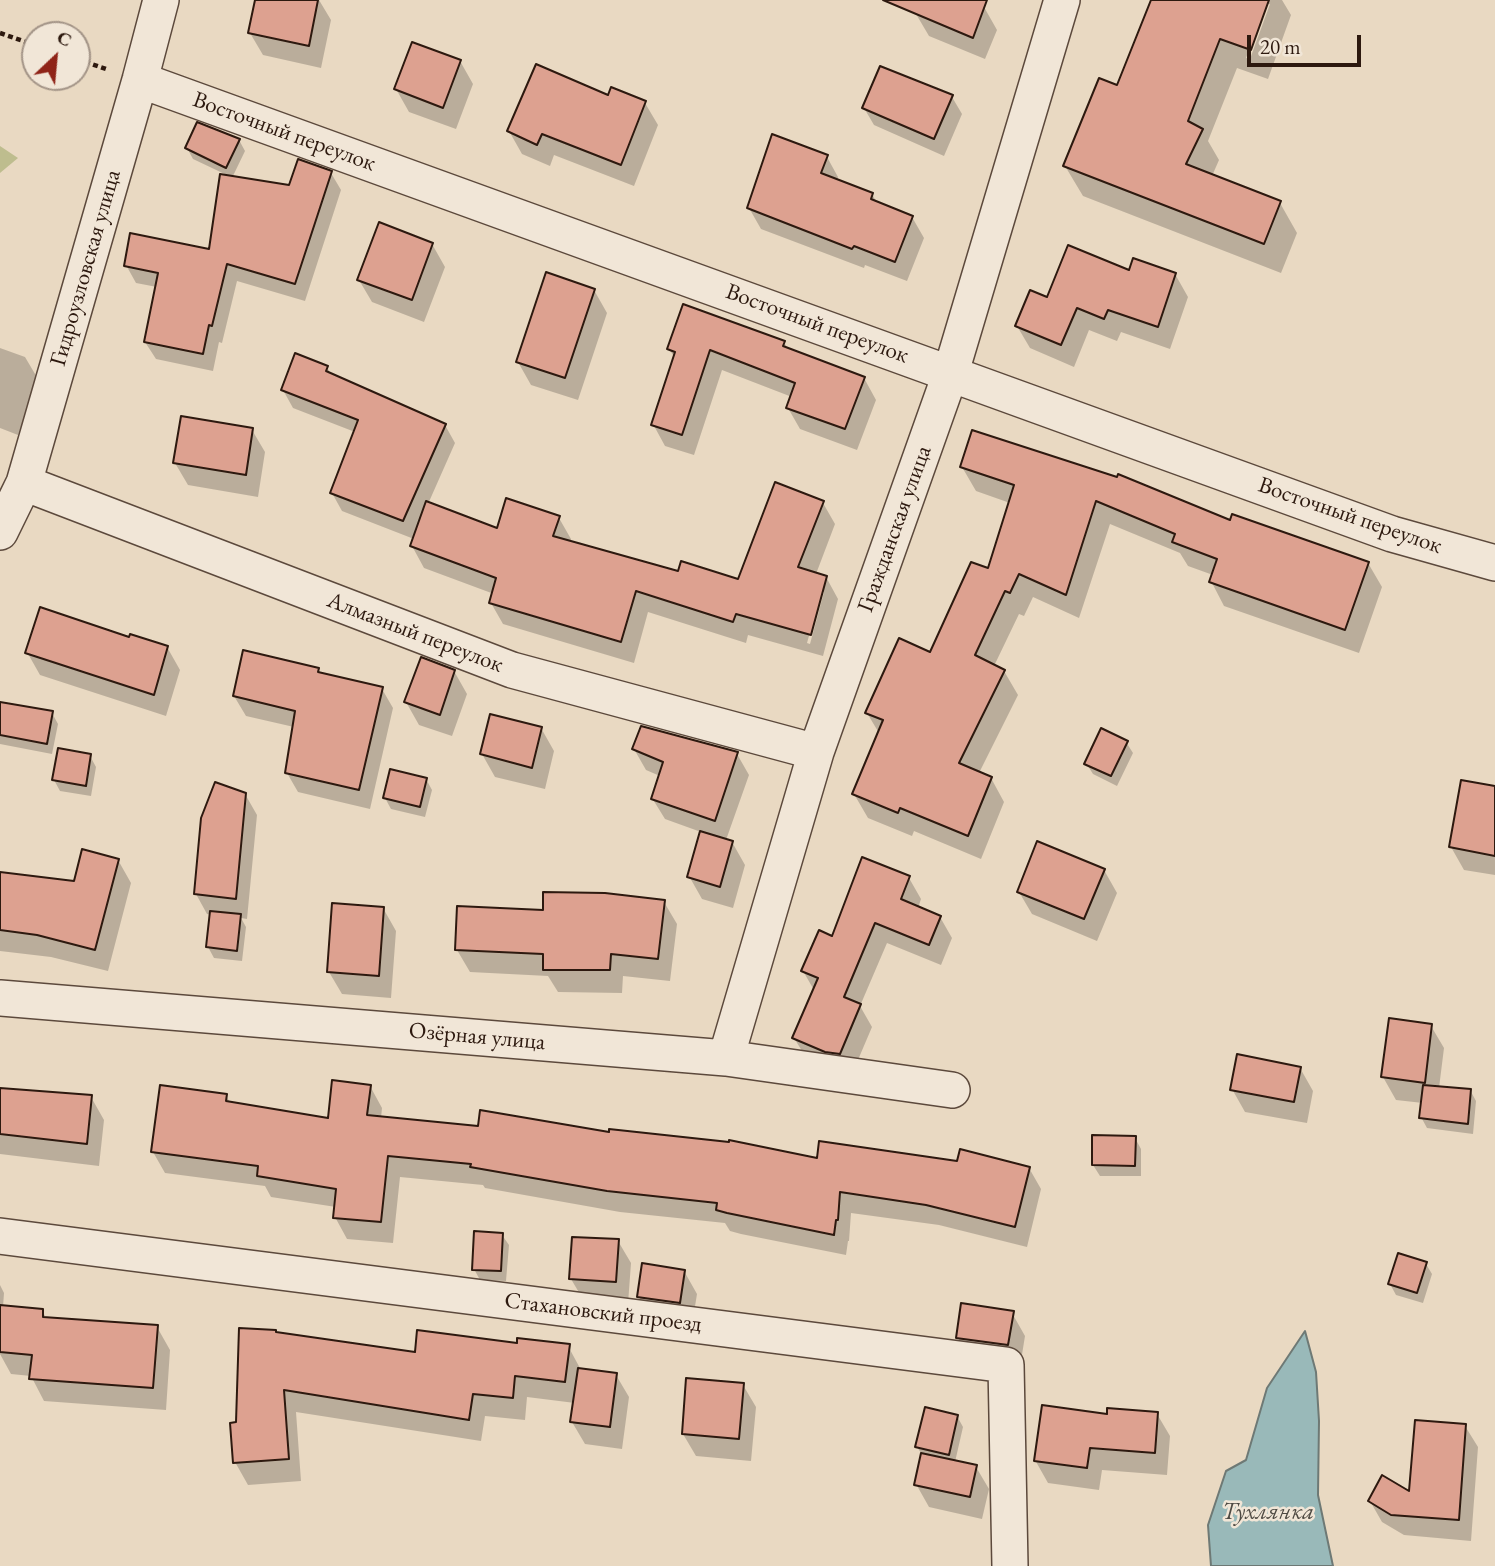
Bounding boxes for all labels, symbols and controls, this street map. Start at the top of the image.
north arrow [21,21,91,91]
scale bar [1250,21,1364,65]
text: С [53,24,76,53]
text: 20 m [1260,33,1301,60]
street label: Восточный переулок [189,86,379,178]
street label: Гидроузловская улица [45,167,127,369]
street label: Восточный переулок [722,278,912,370]
street label: Гражданская улица [852,442,938,616]
street label: Восточный переулок [1254,472,1446,560]
street label: Алмазный переулок [323,587,507,679]
street label: Озёрная улица [408,1017,546,1057]
street label: Стахановский проезд [503,1287,703,1339]
water label: Тухлянка [1222,1498,1314,1526]

